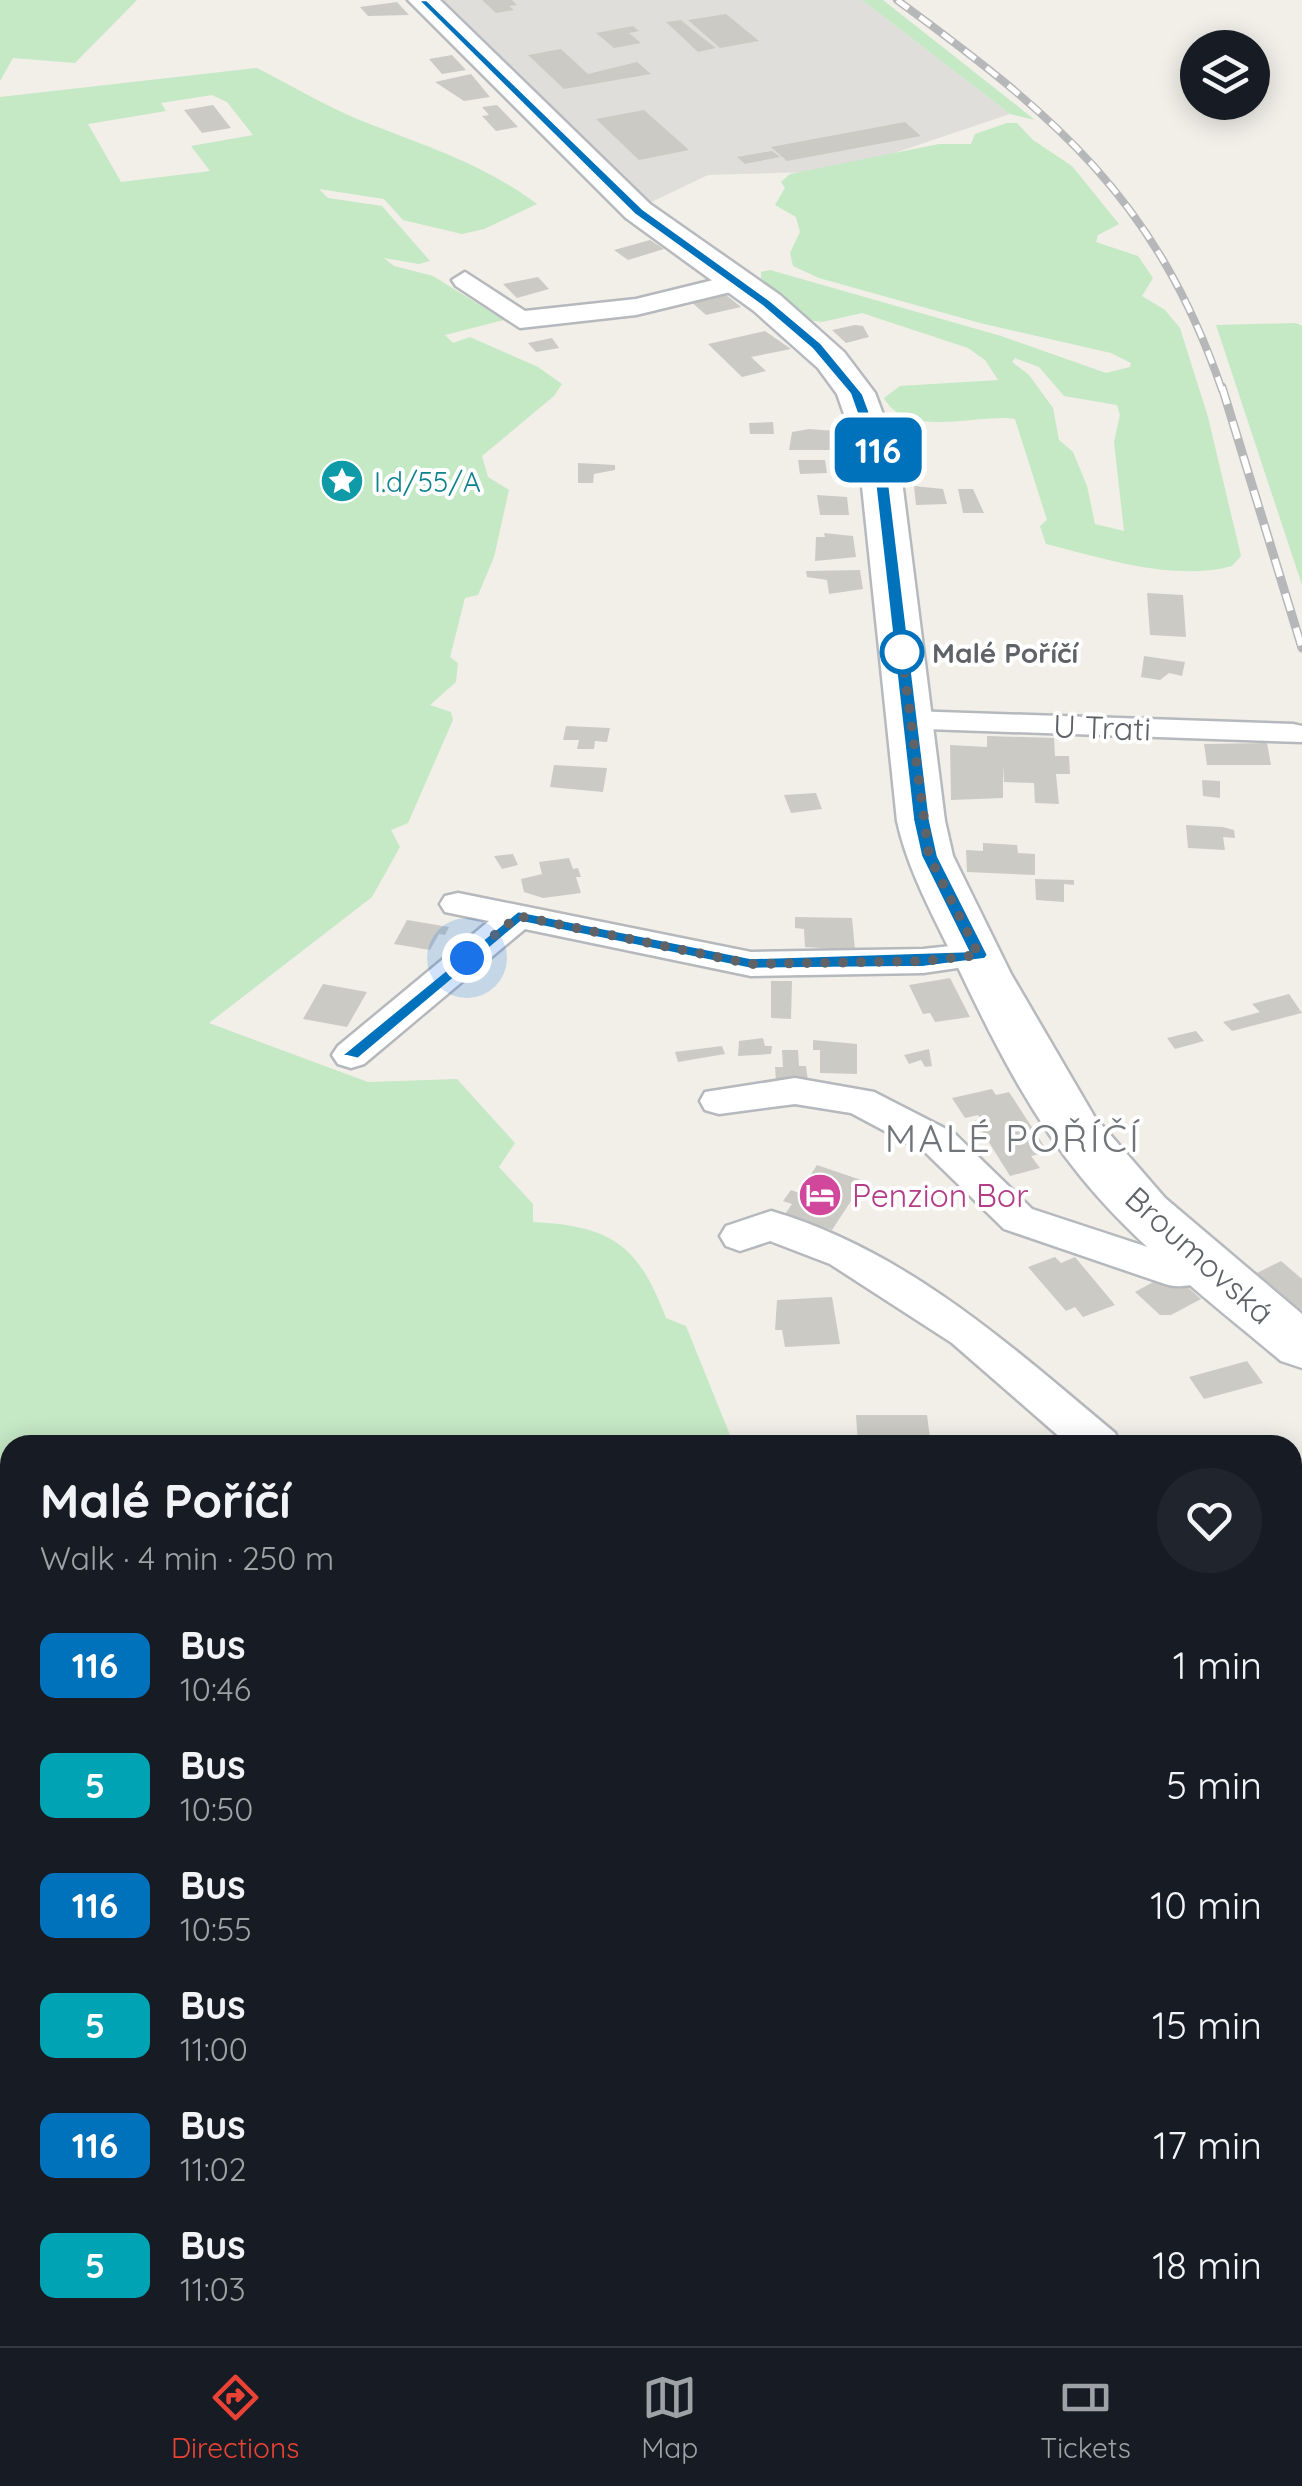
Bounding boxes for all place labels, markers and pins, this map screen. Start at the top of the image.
place icon: I.d/55/A [319,458,365,504]
place label: I.d/55/A [374,464,481,499]
marker: Malé Poříčí [881,631,923,673]
place label: Malé Poříčí [932,635,1080,670]
hotel icon: Penzion Bor [797,1172,843,1218]
place label: Penzion Bor [852,1175,1029,1215]

